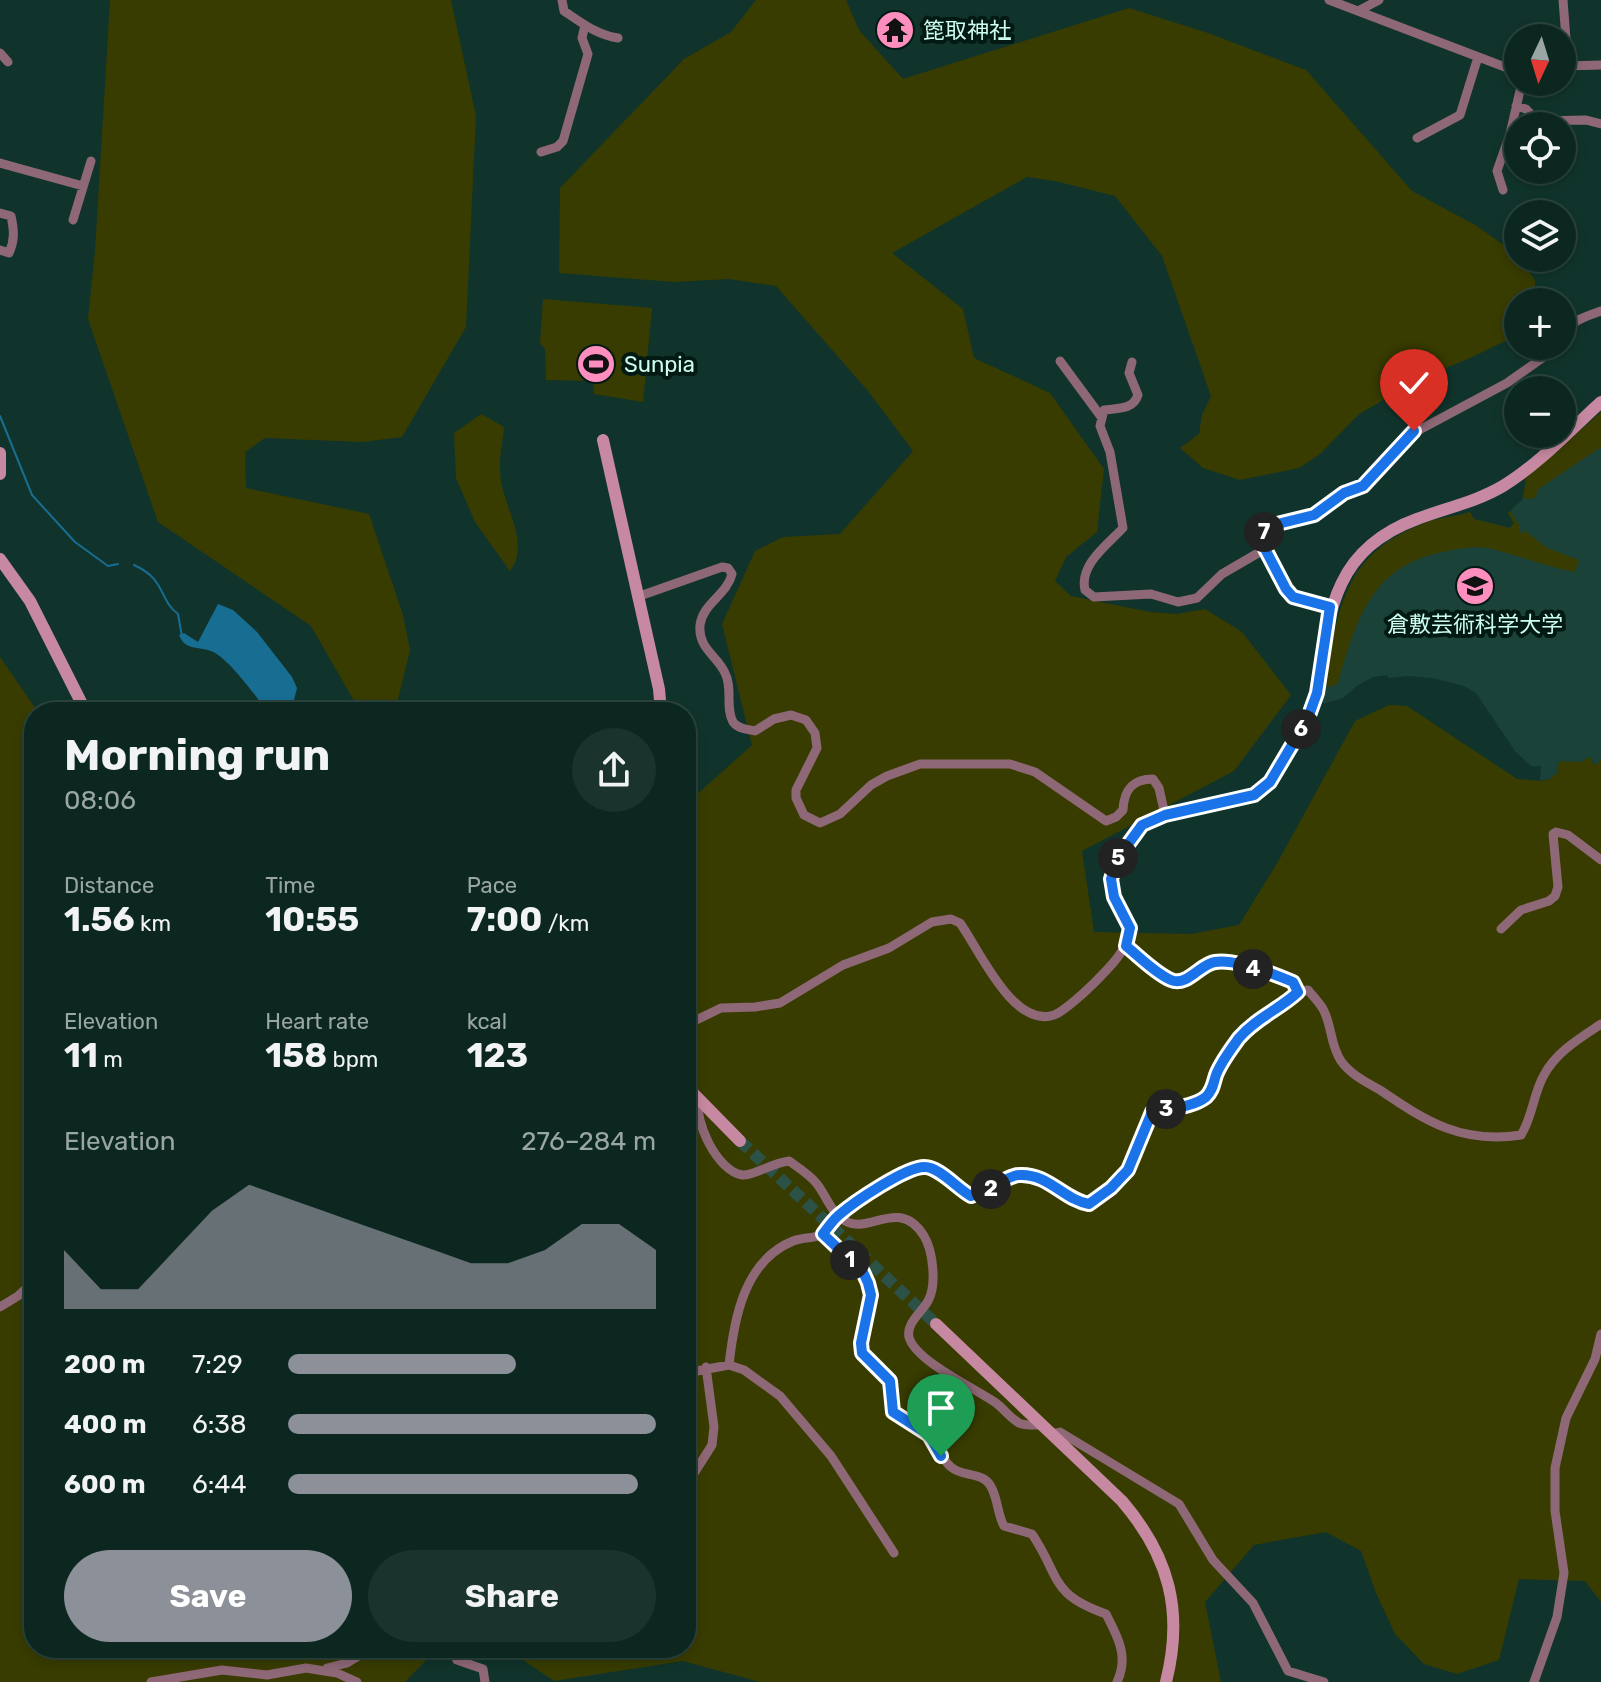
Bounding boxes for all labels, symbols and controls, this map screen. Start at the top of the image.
temple icon: 箆取神社 [874,9,916,51]
place label: 箆取神社 [923,17,1011,44]
north arrow [1504,24,1576,96]
map controls [1504,24,1576,448]
button: locate [1504,112,1576,184]
button: layers [1504,200,1576,272]
button: + [1504,288,1576,360]
sports icon: Sunpia [575,343,617,385]
pin [1380,349,1448,431]
place label: Sunpia [624,351,695,378]
icon: check [1392,361,1436,405]
button: − [1504,376,1576,448]
pin: 7 [1244,512,1284,552]
text: 7 [1258,518,1270,545]
school or university icon: 倉敷芸術科学大学 [1454,565,1496,607]
place label: 倉敷芸術科学大学 [1387,611,1563,638]
pin: 6 [1281,709,1321,749]
text: 6 [1294,715,1308,742]
button: share [572,728,656,812]
text: Morning run [64,729,330,781]
text: 08:06 [64,785,136,816]
pin: 5 [1098,838,1138,878]
text: 5 [1111,844,1125,871]
text: Distance [64,872,154,899]
text: Time [265,872,315,899]
text: Pace [467,872,517,899]
text: 1.56 [64,899,135,940]
text: 10:55 [265,899,359,940]
text: 7:00 [467,899,542,940]
text: km [135,910,171,937]
text: /km [542,910,589,937]
pin: 4 [1233,949,1273,989]
text: 4 [1245,955,1261,982]
text: Elevation [64,1008,158,1035]
text: Heart rate [265,1008,369,1035]
text: kcal [467,1008,507,1035]
text: 11 [64,1035,98,1076]
text: 158 [265,1035,327,1076]
text: 123 [467,1035,528,1076]
text: m [98,1046,123,1073]
text: bpm [327,1046,378,1073]
pin: 3 [1146,1089,1186,1129]
text: 3 [1159,1095,1173,1122]
text: Elevation [64,1126,175,1157]
text: 276–284 m [521,1126,656,1157]
pin: 2 [971,1169,1011,1209]
text: 2 [984,1175,998,1202]
pin: 1 [830,1240,870,1280]
text: 1 [845,1246,855,1273]
text: 200 m [64,1349,146,1380]
text: 7:29 [192,1349,243,1380]
pin [907,1374,975,1456]
icon: arrive [919,1386,963,1430]
text: 400 m [64,1409,146,1440]
text: 6:38 [192,1409,247,1440]
text: 600 m [64,1469,146,1500]
text: 6:44 [192,1469,247,1500]
button: Save [64,1550,352,1642]
button: Share [368,1550,656,1642]

